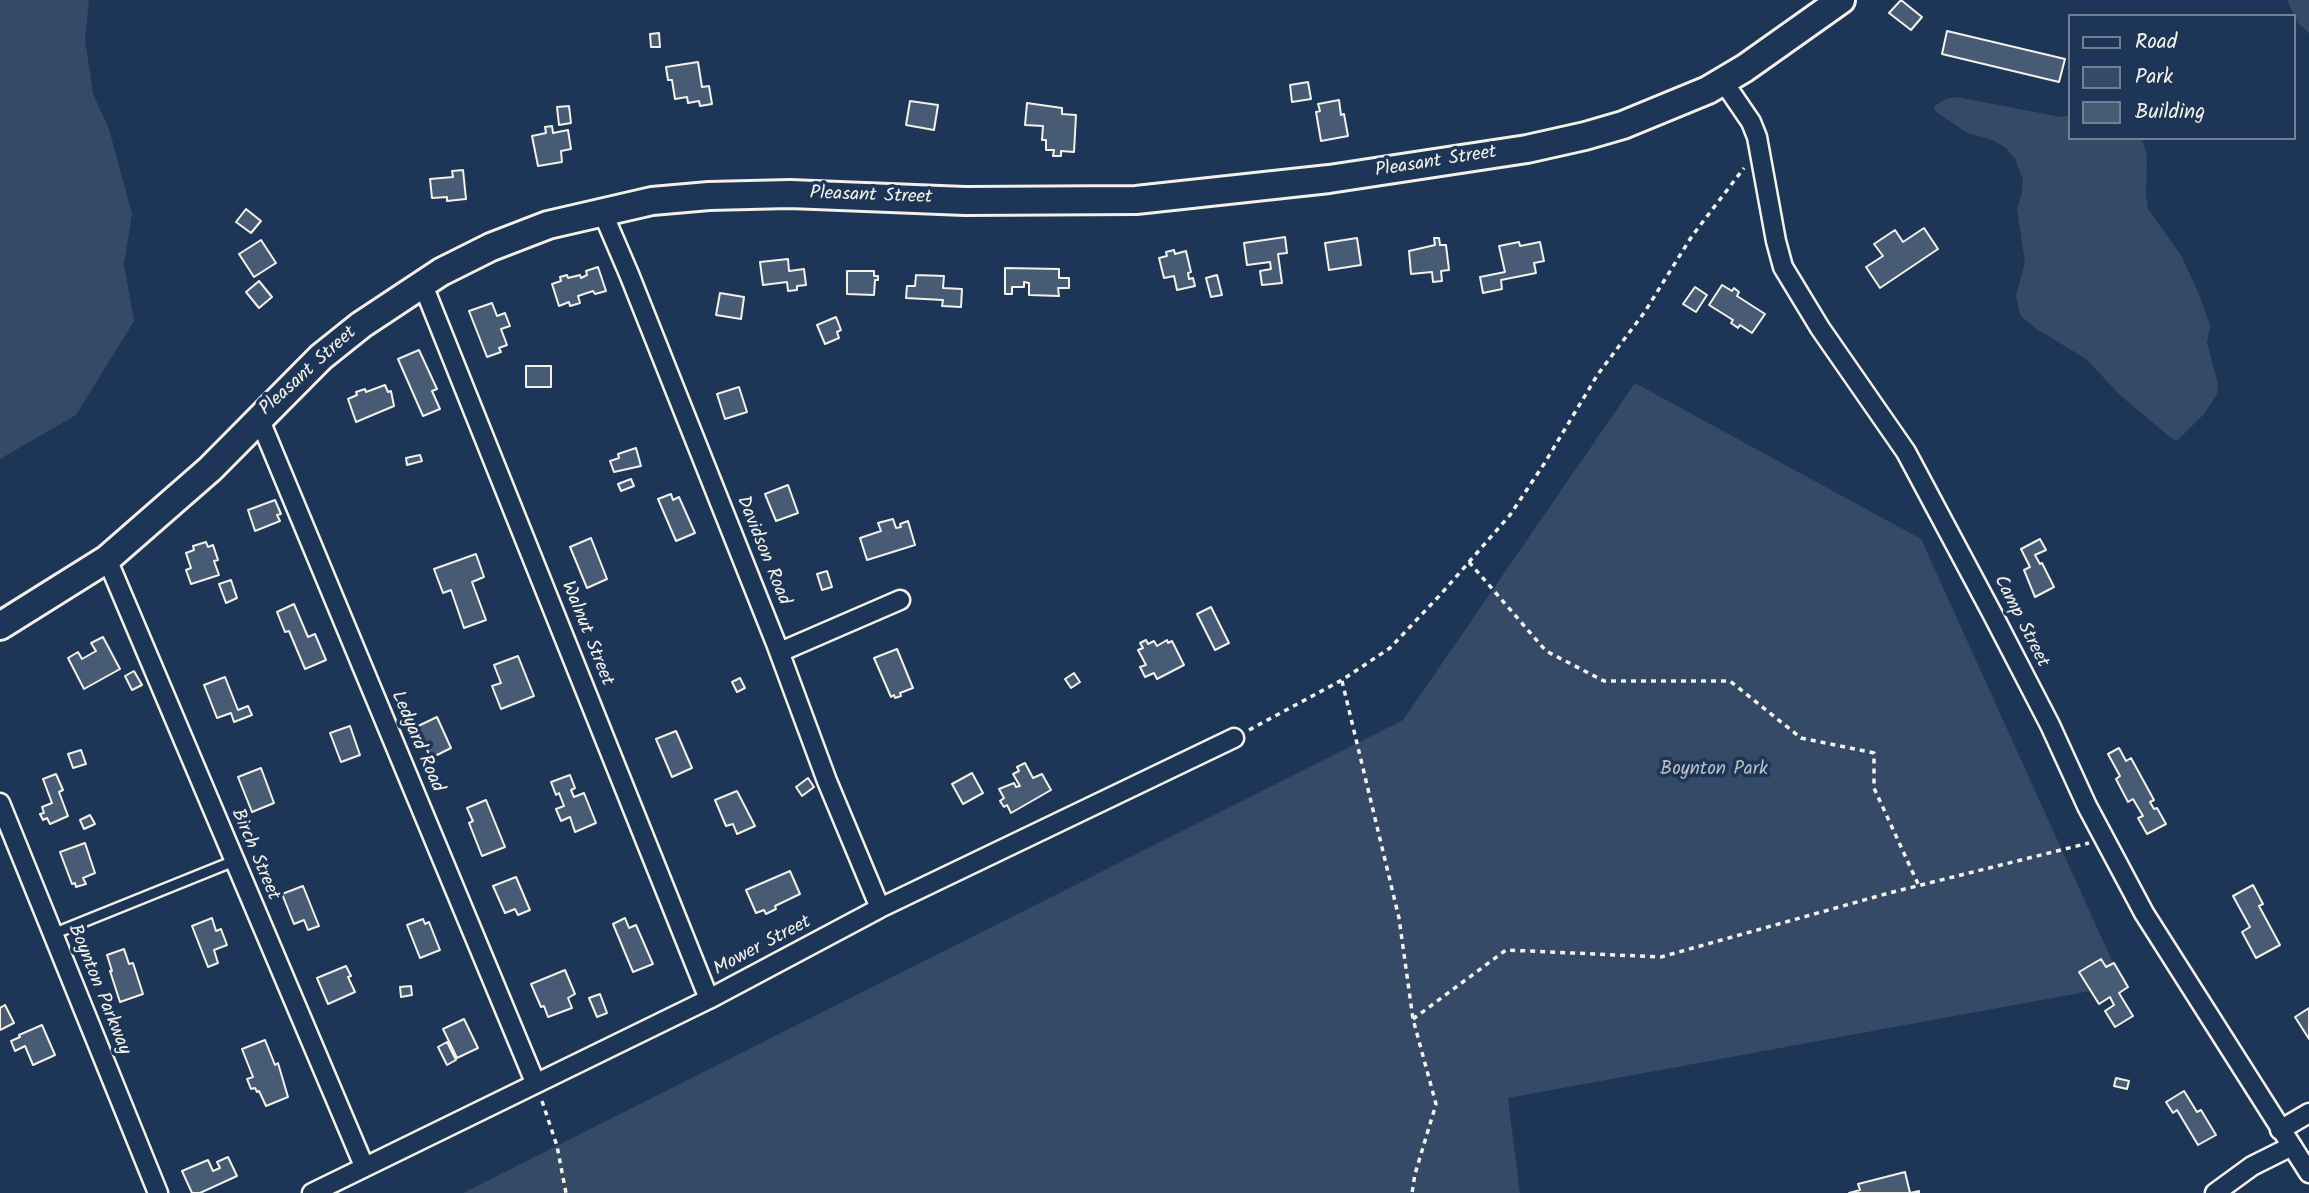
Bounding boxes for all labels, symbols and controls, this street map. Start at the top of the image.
legend [2068,14,2295,140]
text: Road [2135,26,2177,59]
text: Park [2135,61,2173,94]
text: Building [2135,96,2205,129]
street label: Pleasant Street [1374,142,1498,184]
street label: Pleasant Street [809,183,933,211]
street label: Pleasant Street [256,322,362,422]
street label: Davidson Road [730,493,794,609]
street label: Camp Street [1987,572,2053,672]
street label: Walnut Street [555,578,617,690]
street label: Ledyard Road [384,688,448,796]
park label: Boynton Park [1660,760,1768,782]
street label: Birch Street [224,806,284,904]
street label: Mower Street [710,912,816,982]
street label: Boynton Parkway [61,922,135,1058]

